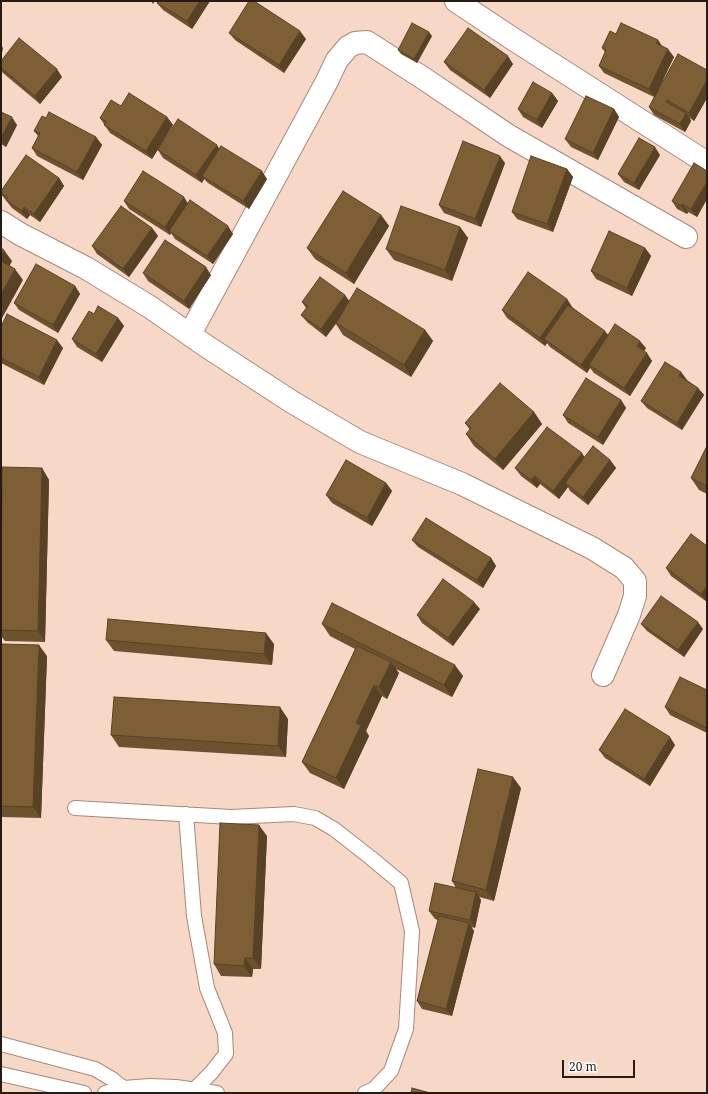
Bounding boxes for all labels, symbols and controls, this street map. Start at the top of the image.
scale bar [564,1052,637,1078]
text: 20 m [569,1058,597,1075]

